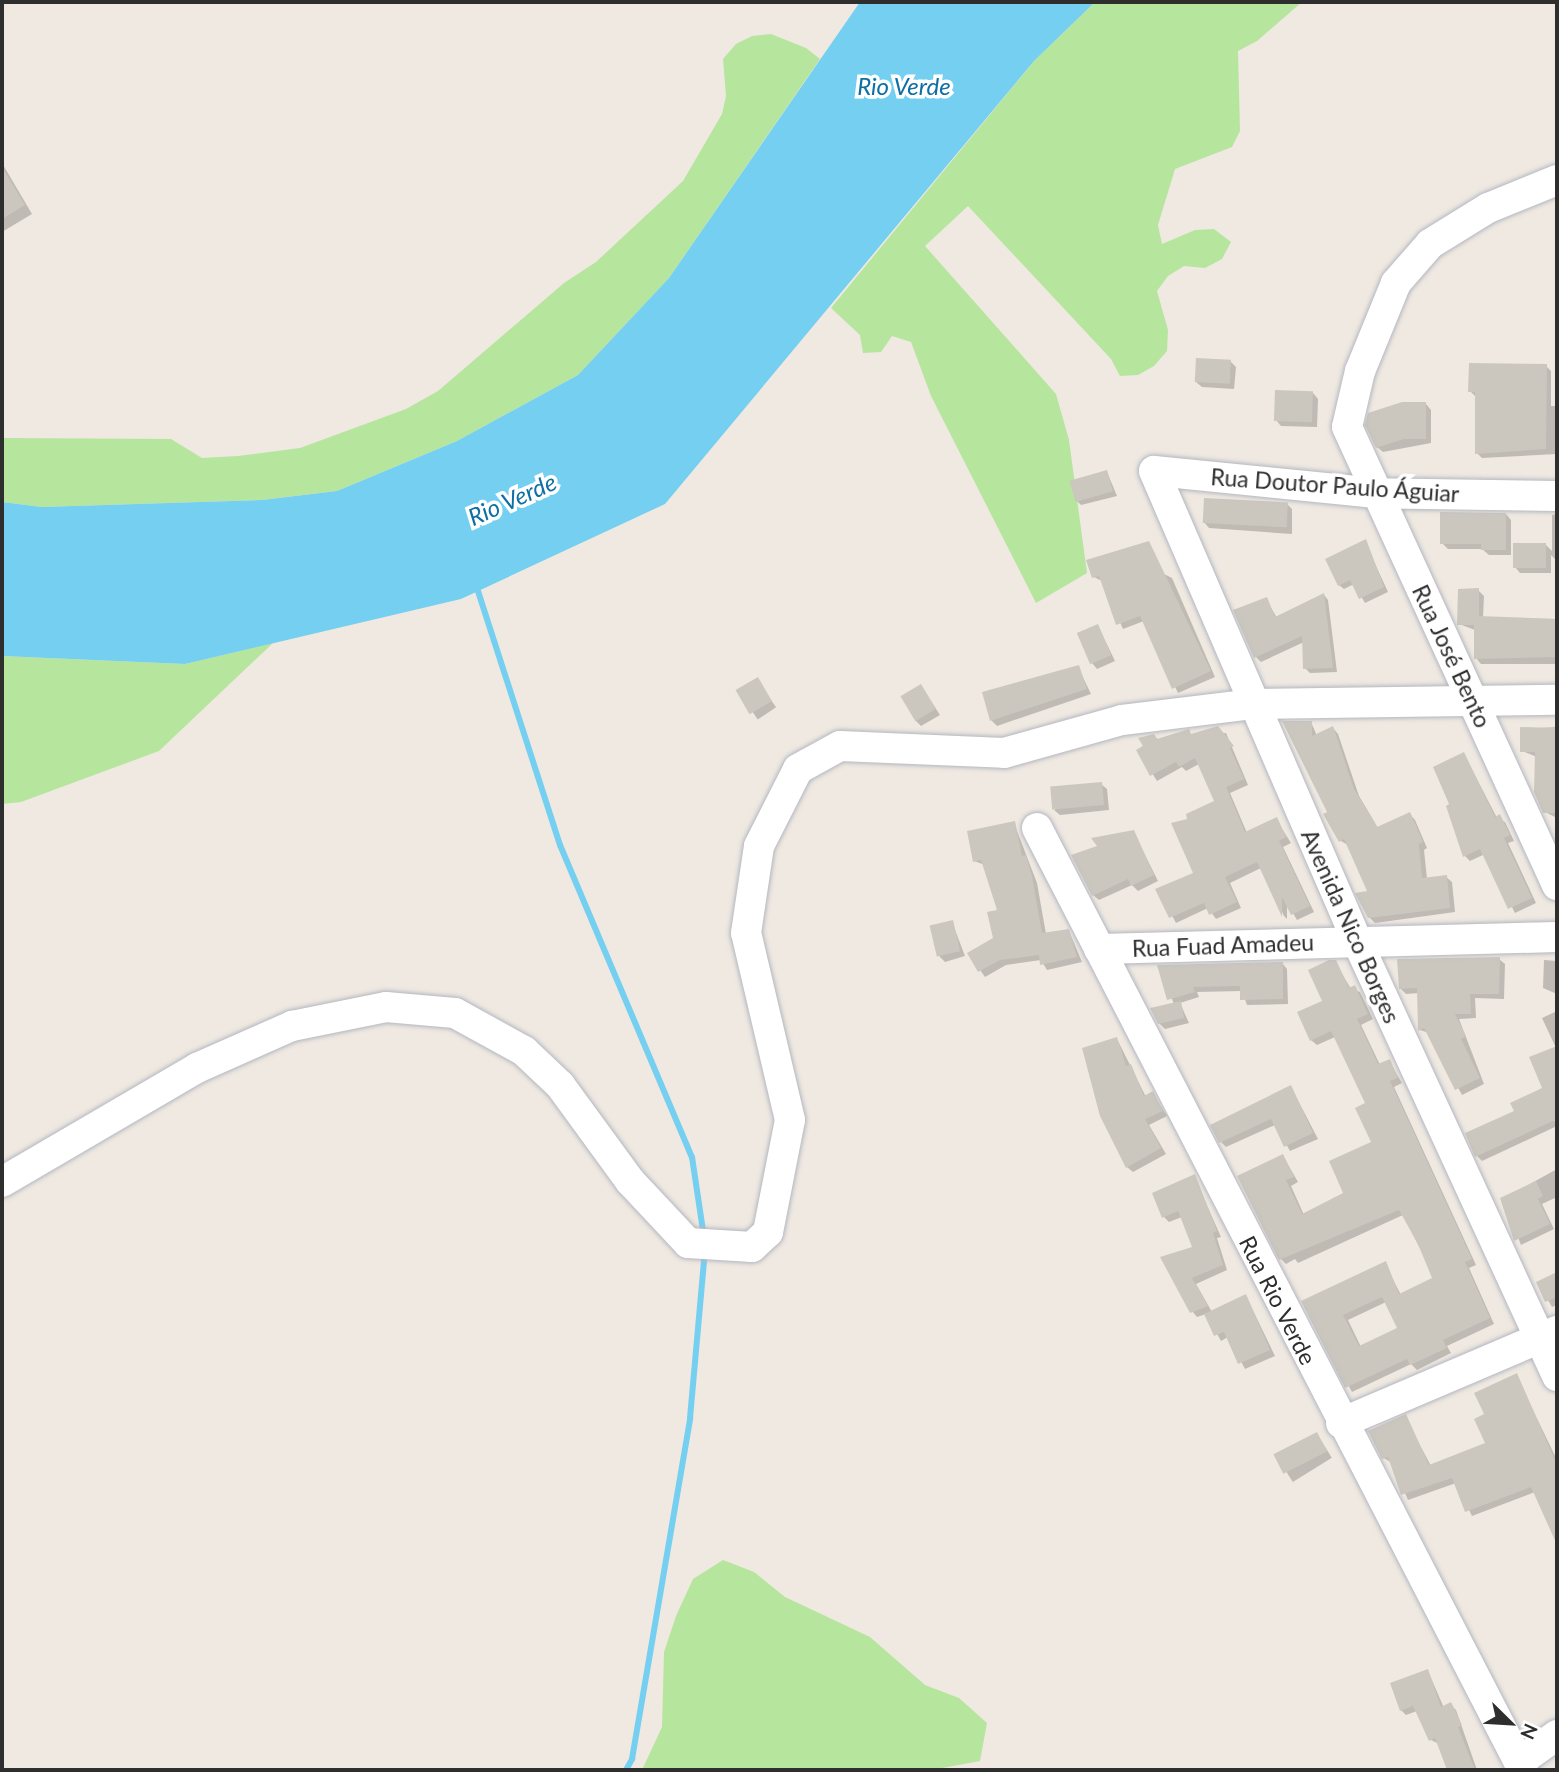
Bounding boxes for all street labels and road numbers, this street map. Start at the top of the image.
street label: Rua Doutor Paulo Águiar [1209,462,1461,508]
street label: Rua José Bento [1407,580,1497,732]
street label: Avenida Nico Borges [1296,825,1406,1027]
street label: Rua Fuad Amadeu [1131,928,1315,962]
street label: Rua Rio Verde [1234,1231,1322,1369]

